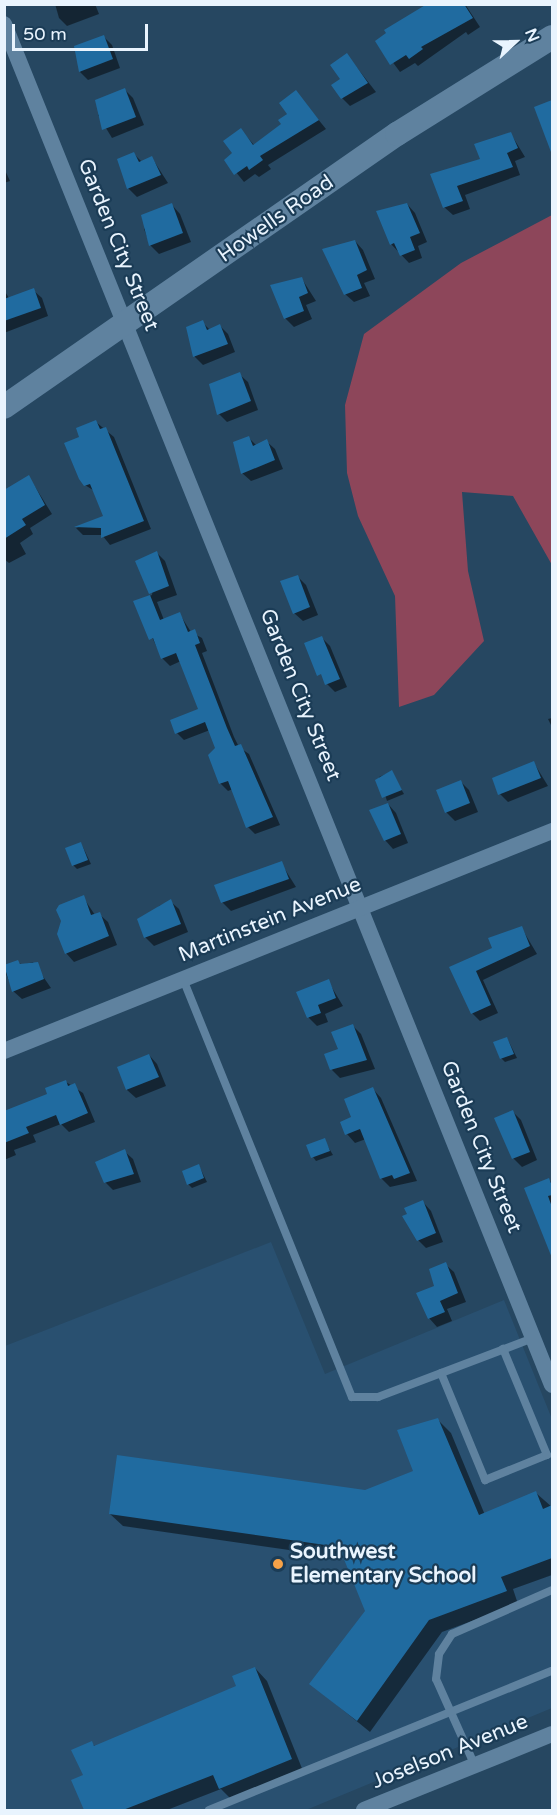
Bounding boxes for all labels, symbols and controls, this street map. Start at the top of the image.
scale bar [15,12,152,50]
north arrow [485,12,545,72]
text: 50 m [23,23,67,45]
text: N [520,26,543,45]
street label: Garden City Street [72,155,164,335]
street label: Howells Road [213,170,339,268]
street label: Garden City Street [254,605,346,785]
street label: Martinstein Avenue [175,872,365,968]
street label: Garden City Street [435,1057,527,1237]
place label: Southwest Elementary School [290,1539,477,1589]
marker: Southwest Elementary School [271,1557,285,1571]
street label: Joselson Avenue [368,1709,532,1795]

